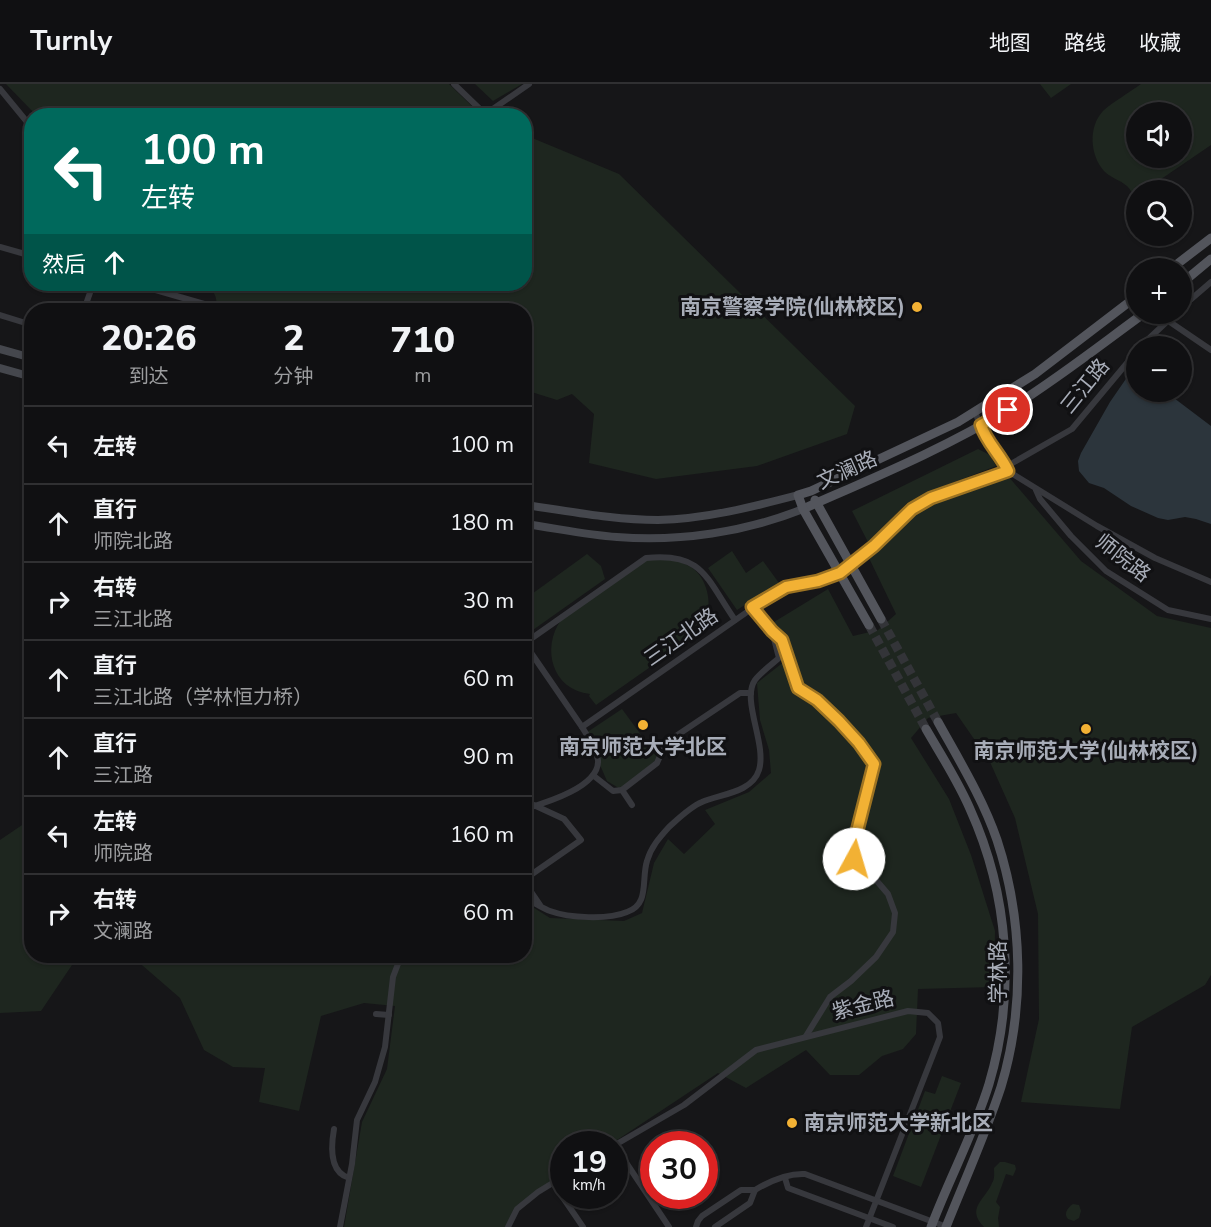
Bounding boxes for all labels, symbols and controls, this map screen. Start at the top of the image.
text: Turnly [30,22,112,60]
text: 地图 [989,29,1031,57]
text: 路线 [1064,29,1106,57]
text: 收藏 [1139,29,1181,57]
map controls [1126,102,1192,402]
button: sound [1126,102,1192,168]
text: 100 m [141,122,265,179]
icon: left [42,132,120,210]
text: 左转 [141,180,195,217]
button: search [1126,180,1192,246]
icon: ahead [98,246,131,279]
text: 然后 [42,250,86,280]
button: + [1126,258,1192,324]
place label: 南京警察学院(仙林校区) [680,293,905,321]
marker: 南京警察学院(仙林校区) [910,300,924,314]
text: 20:26 [101,314,197,363]
text: 2 [283,314,304,363]
text: 710 [390,316,455,365]
button: − [1126,336,1192,402]
street label: 三江路 [1054,353,1116,419]
text: m [414,362,431,389]
text: 到达 [129,363,169,390]
text: 分钟 [273,363,313,390]
pin [982,384,1033,435]
icon: arrive [991,393,1024,426]
icon: left [42,429,75,462]
text: 100 m [450,430,514,460]
text: 左转 [93,432,137,462]
street label: 文澜路 [813,444,881,496]
text: 直行 [93,495,137,525]
icon: ahead [42,507,75,540]
text: 180 m [450,508,514,538]
text: 师院北路 [93,528,173,555]
street label: 师院路 [1090,528,1156,588]
text: 右转 [93,573,137,603]
icon: right [42,585,75,618]
text: 30 m [463,586,514,616]
street label: 三江北路 [639,601,723,673]
text: 三江北路 [93,606,173,633]
text: 直行 [93,651,137,681]
icon: ahead [42,663,75,696]
text: 60 m [463,664,514,694]
text: 三江北路（学林恒力桥） [93,684,313,711]
marker: 南京师范大学北区 [636,718,650,732]
marker: 南京师范大学(仙林校区) [1079,722,1093,736]
text: 直行 [93,729,137,759]
place label: 南京师范大学北区 [559,733,727,761]
place label: 南京师范大学(仙林校区) [973,737,1199,765]
icon: ahead [42,741,75,774]
text: 90 m [463,742,514,772]
text: 三江路 [93,762,153,789]
text: 左转 [93,807,137,837]
icon: left [42,819,75,852]
text: 160 m [450,820,514,850]
position arrow [822,827,886,891]
text: 师院路 [93,840,153,867]
text: 右转 [93,885,137,915]
icon: right [42,897,75,930]
text: 60 m [463,898,514,928]
text: 文澜路 [93,918,153,945]
street label: 学林路 [984,941,1012,1004]
street label: 紫金路 [829,984,897,1026]
place label: 南京师范大学新北区 [804,1109,993,1137]
marker: 南京师范大学新北区 [785,1116,799,1130]
speed limit sign: 30 [640,1131,718,1209]
text: 19 [571,1142,607,1183]
text: km/h [572,1175,606,1195]

